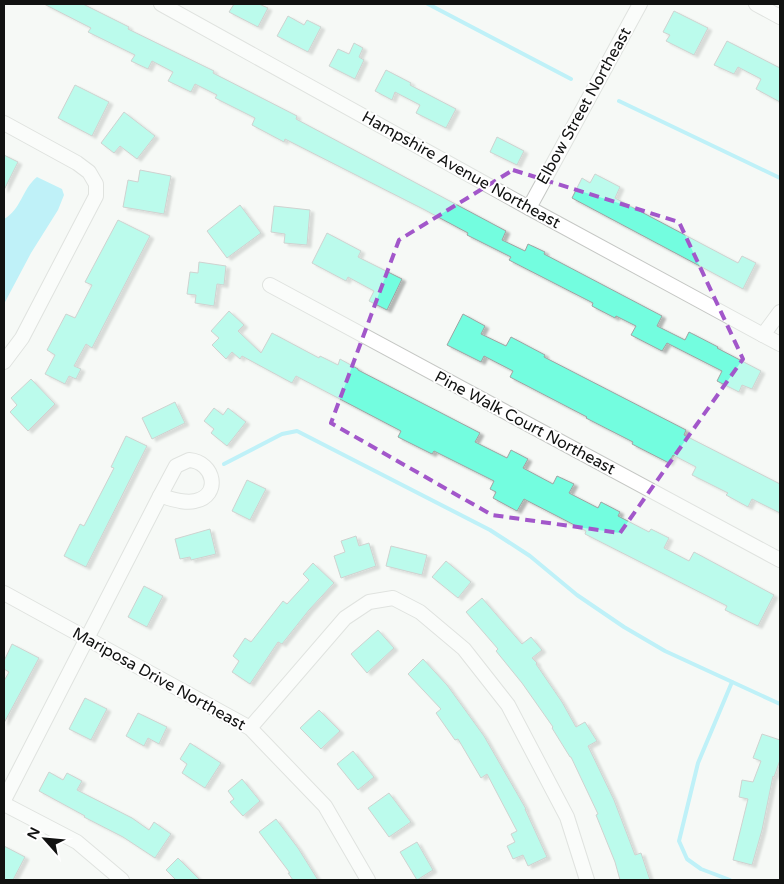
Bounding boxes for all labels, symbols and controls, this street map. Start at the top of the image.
street label: Elbow Street Northeast [532,24,636,188]
street label: Hampshire Avenue Northeast [358,107,564,233]
street label: Pine Walk Court Northeast [431,367,619,479]
street label: Mariposa Drive Northeast [69,623,249,735]
north arrow [20,814,70,864]
text: N [24,824,44,842]

